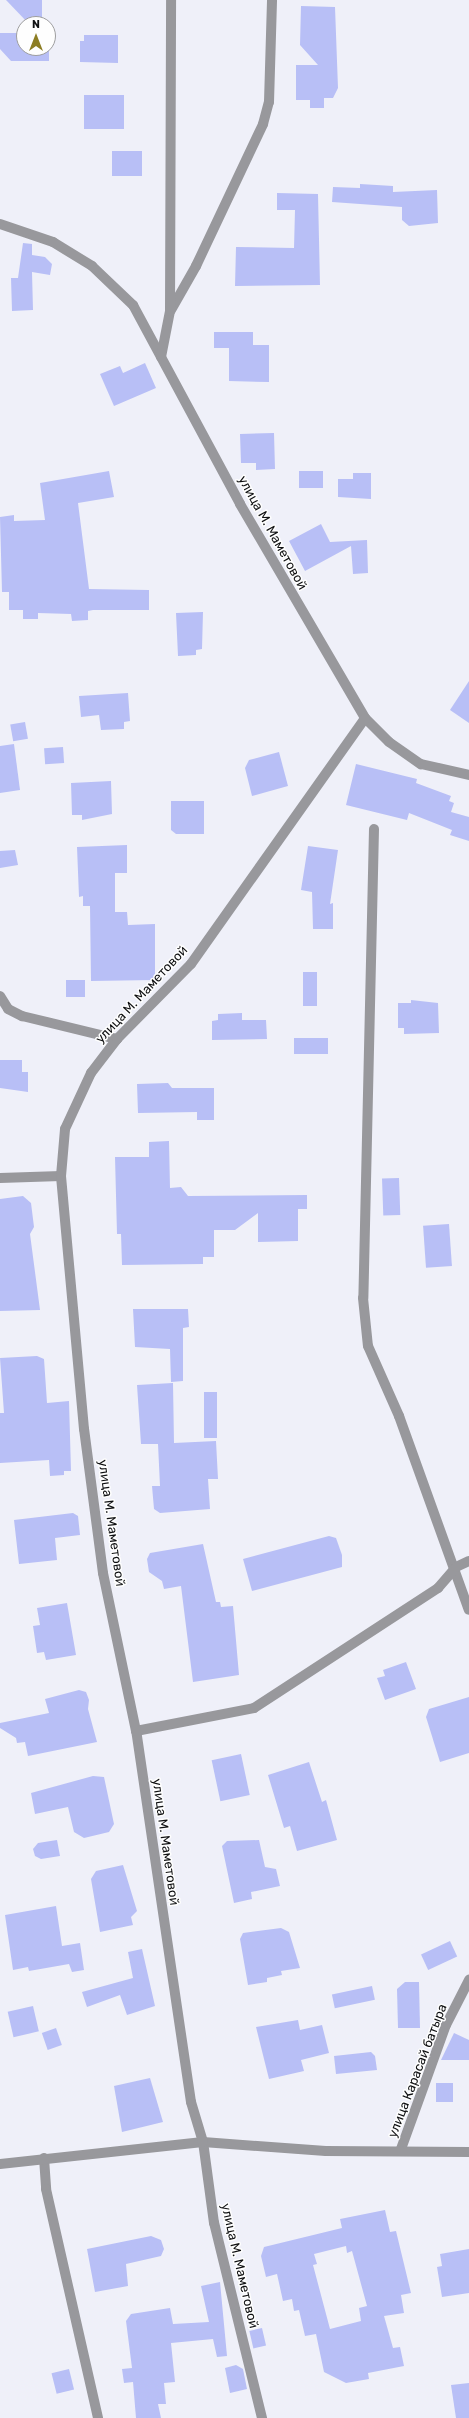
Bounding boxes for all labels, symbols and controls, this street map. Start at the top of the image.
north arrow [16,16,56,56]
text: N [32,18,40,31]
street label: улица М. Маметовой [234,473,310,593]
street label: улица М. Маметовой [93,943,191,1047]
street label: улица М. Маметовой [94,1459,128,1587]
street label: улица М. Маметовой [148,1778,182,1906]
street label: улица Карасай батыра [385,2002,451,2140]
street label: улица М. Маметовой [217,2202,261,2330]

